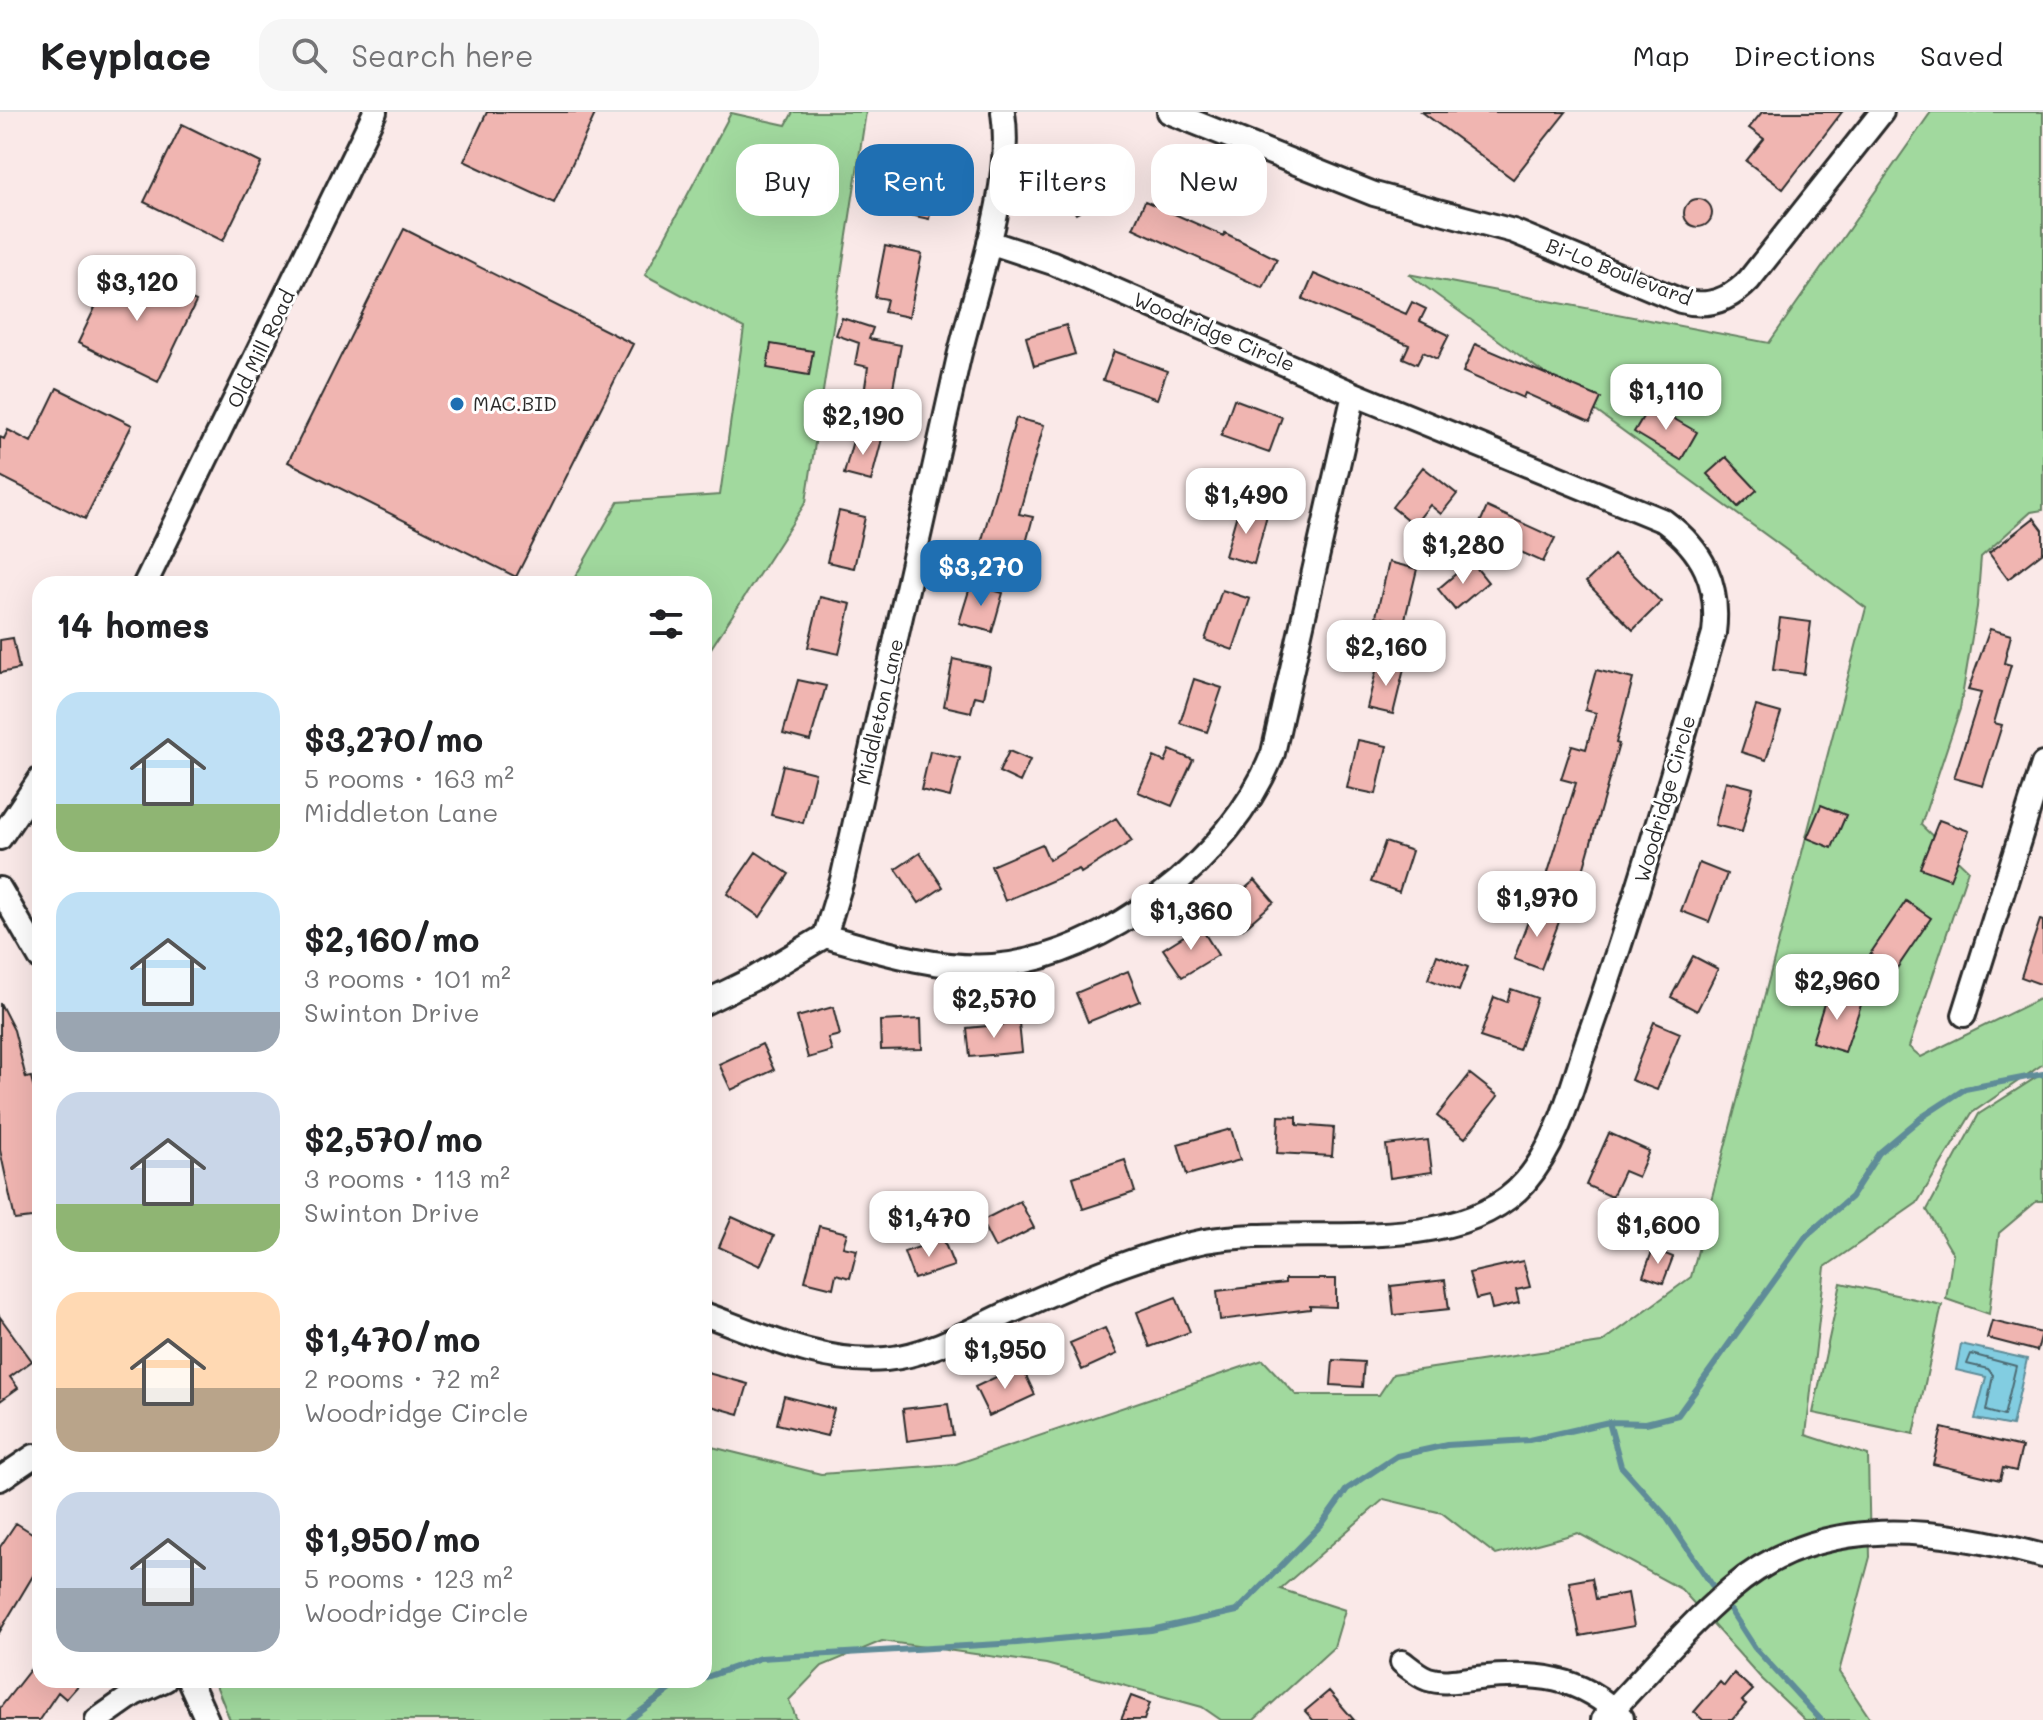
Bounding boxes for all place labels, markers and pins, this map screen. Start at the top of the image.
pin: $3,120 [72,255,202,323]
pin: $1,110 [1601,364,1731,432]
pin: $2,190 [798,389,928,457]
place label: MAC.BID [473,390,557,416]
marker: MAC.BID [448,395,466,413]
pin: $1,490 [1181,468,1311,536]
pin: $1,280 [1398,518,1528,586]
pin: $3,270 [916,540,1046,608]
pin: $2,160 [1321,620,1451,688]
pin: $1,970 [1472,871,1602,939]
pin: $1,360 [1126,884,1256,952]
pin: $2,960 [1772,954,1902,1022]
pin: $2,570 [929,972,1059,1040]
pin: $1,470 [864,1191,994,1259]
pin: $1,600 [1593,1198,1723,1266]
pin: $1,950 [940,1323,1070,1391]

